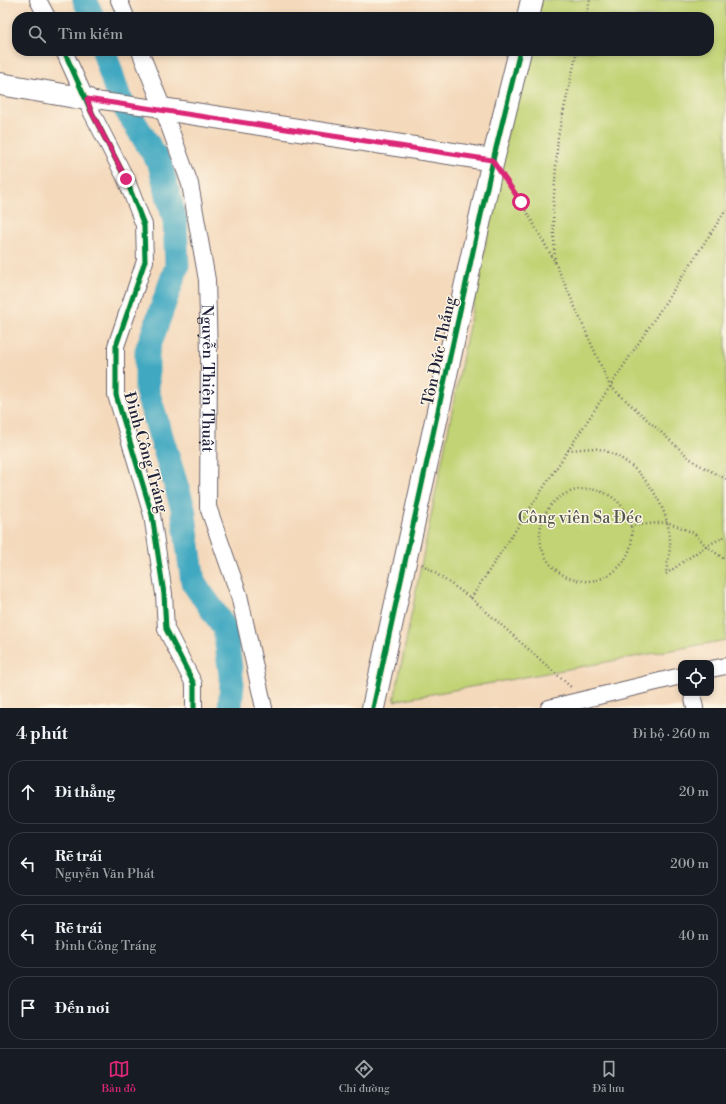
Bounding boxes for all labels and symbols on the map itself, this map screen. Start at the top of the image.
route end [117,170,135,188]
route start [512,193,530,211]
street label: Tôn Đức Thắng [418,294,460,408]
street label: Nguyễn Thiện Thuật [197,304,218,453]
street label: Đinh Công Tráng [119,390,173,516]
park label: Công viên Sa Đéc [518,508,642,528]

